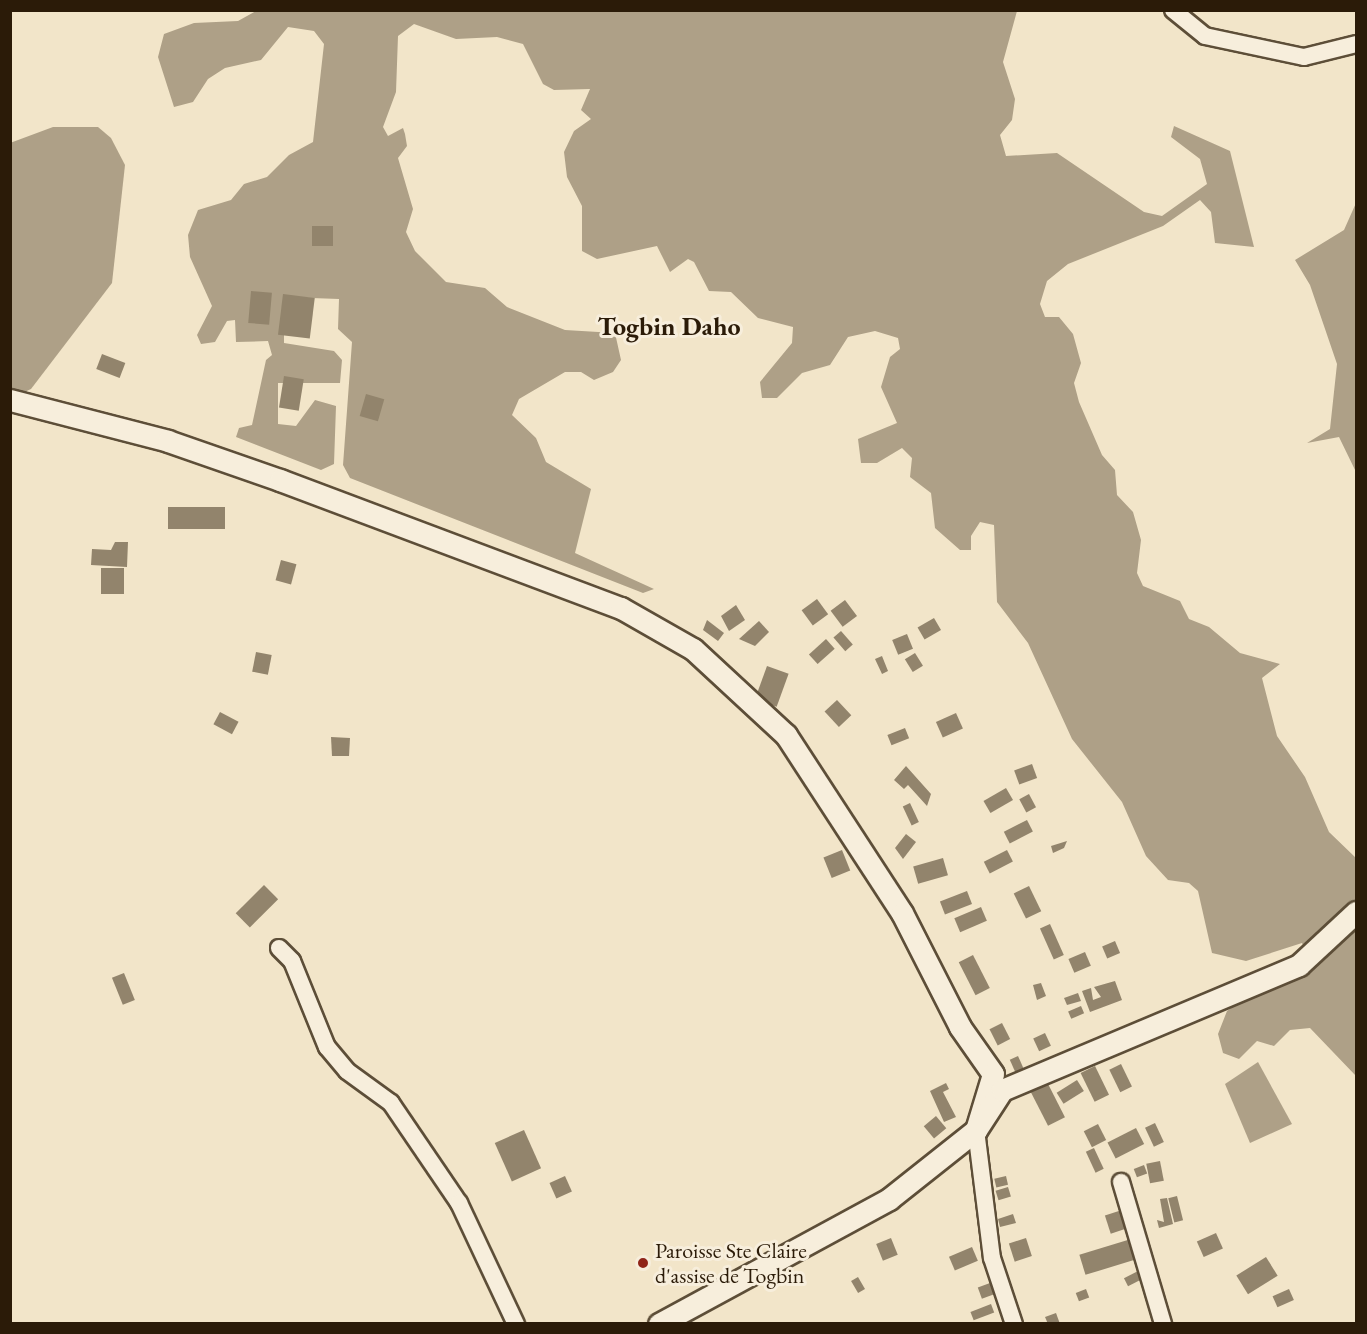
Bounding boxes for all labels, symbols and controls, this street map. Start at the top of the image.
district label: Togbin Daho [597,311,741,343]
place label: Paroisse Ste Claire d'assise de Togbin [655,1237,807,1288]
marker: Paroisse Ste Claire d'assise de Togbin [636,1256,650,1270]

